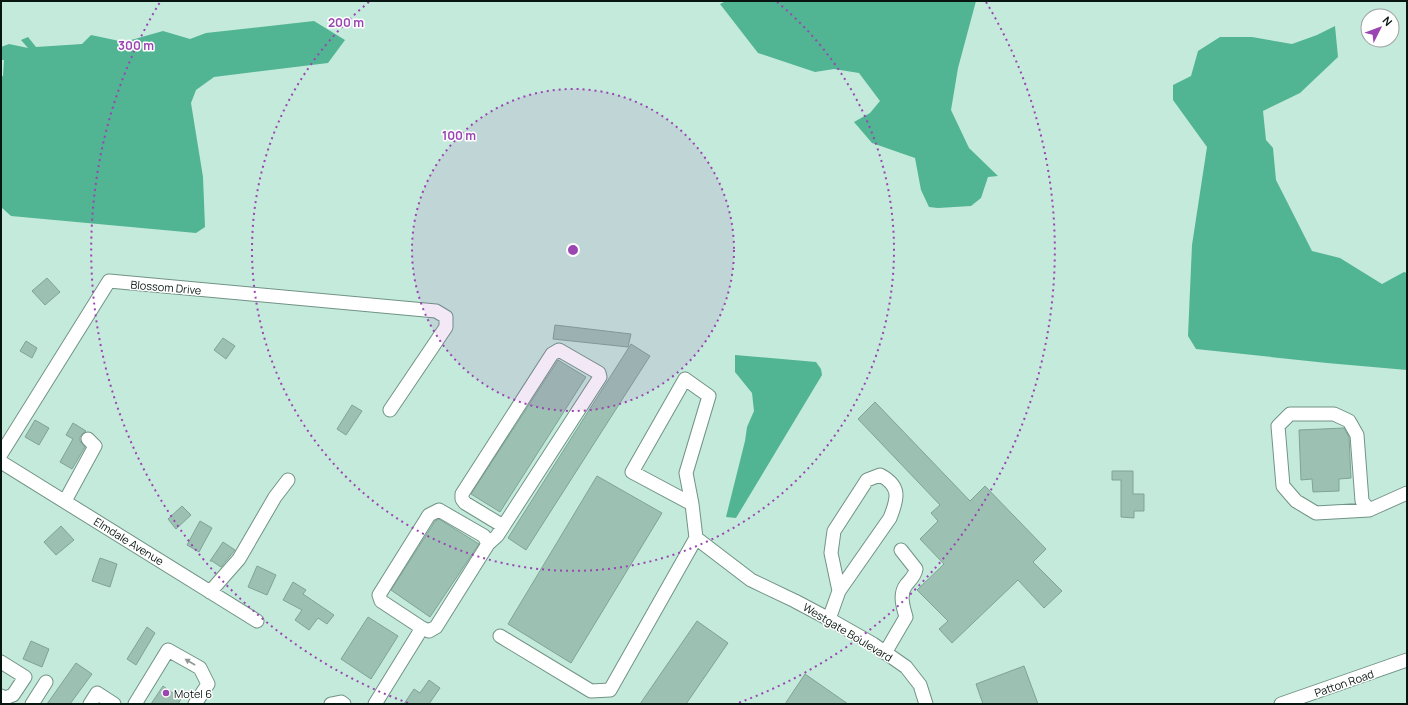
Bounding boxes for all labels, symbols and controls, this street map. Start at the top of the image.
north arrow [1360,8,1400,48]
text: N [1380,13,1396,29]
text: 200 m [328,14,364,31]
text: 300 m [118,37,154,54]
text: 100 m [442,127,476,144]
centre of rings [566,243,580,257]
street label: Blossom Drive [130,276,203,298]
street label: Elmdale Avenue [91,514,167,569]
street label: Westgate Boulevard [800,599,896,665]
one-way arrow [184,659,196,666]
street label: Patton Road [1312,666,1376,700]
place label: Motel 6 [174,686,212,701]
marker: Motel 6 [161,688,171,698]

